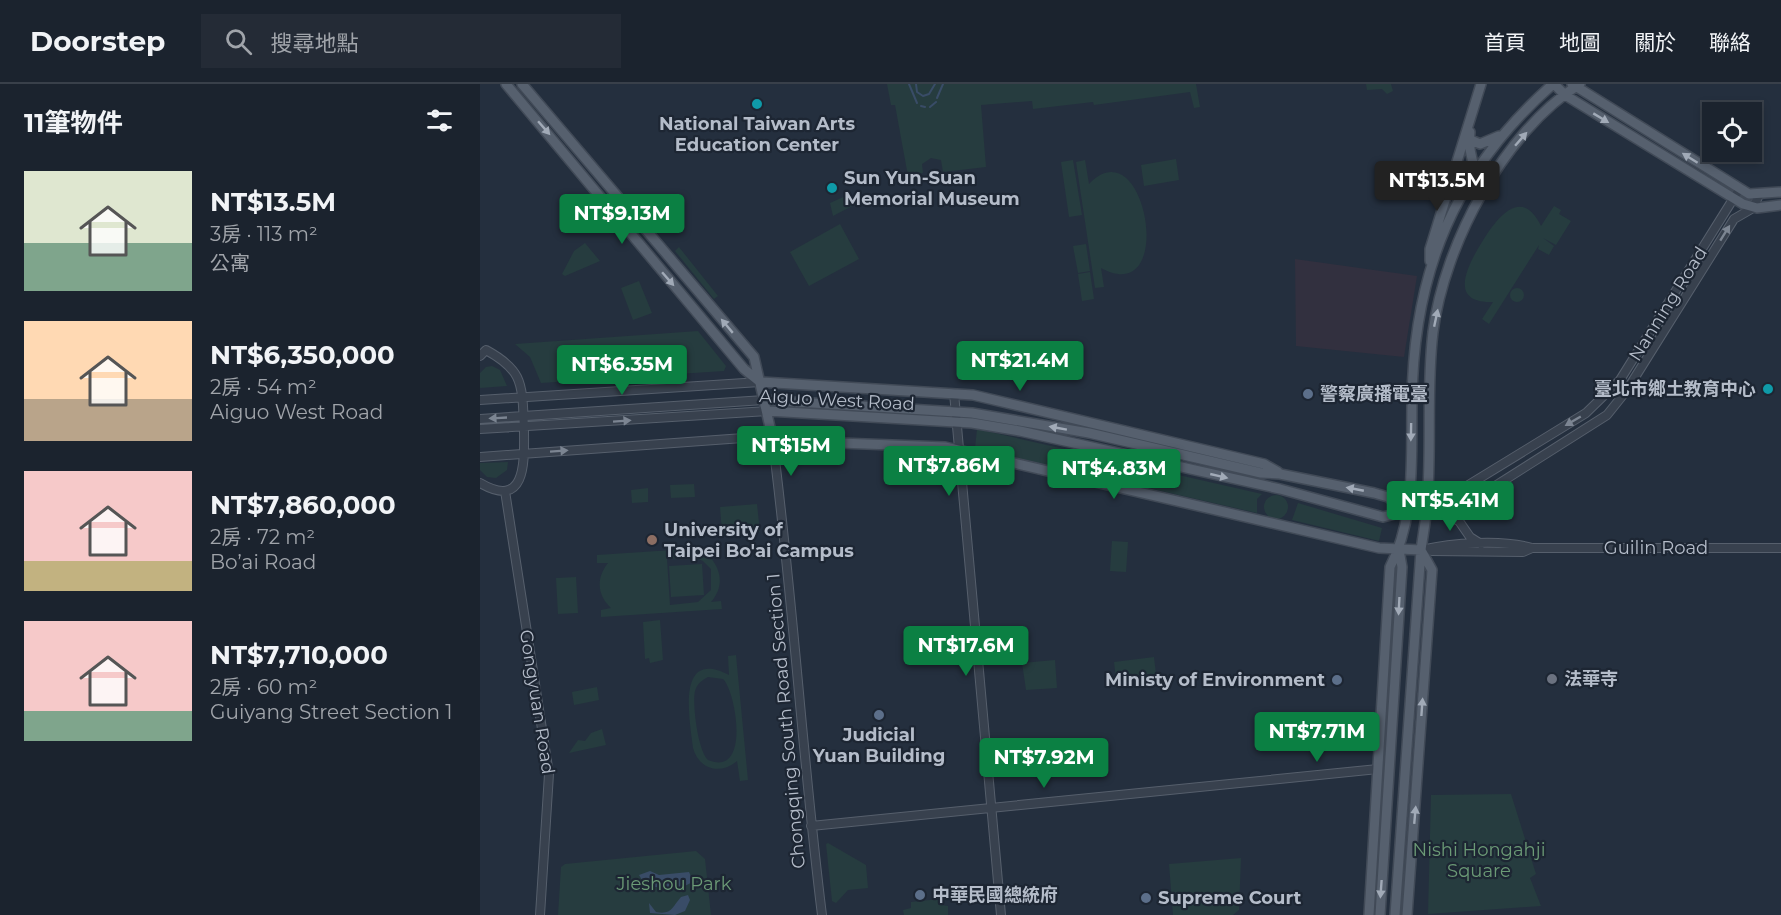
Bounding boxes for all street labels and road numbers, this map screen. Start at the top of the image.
street label: Nanning Road [1624,243,1712,365]
street label: Aiguo West Road [759,385,915,415]
street label: Guilin Road [1604,537,1708,559]
street label: Chongqing South Road Section 1 [762,572,810,870]
street label: Gongyuan Road [515,628,559,776]

